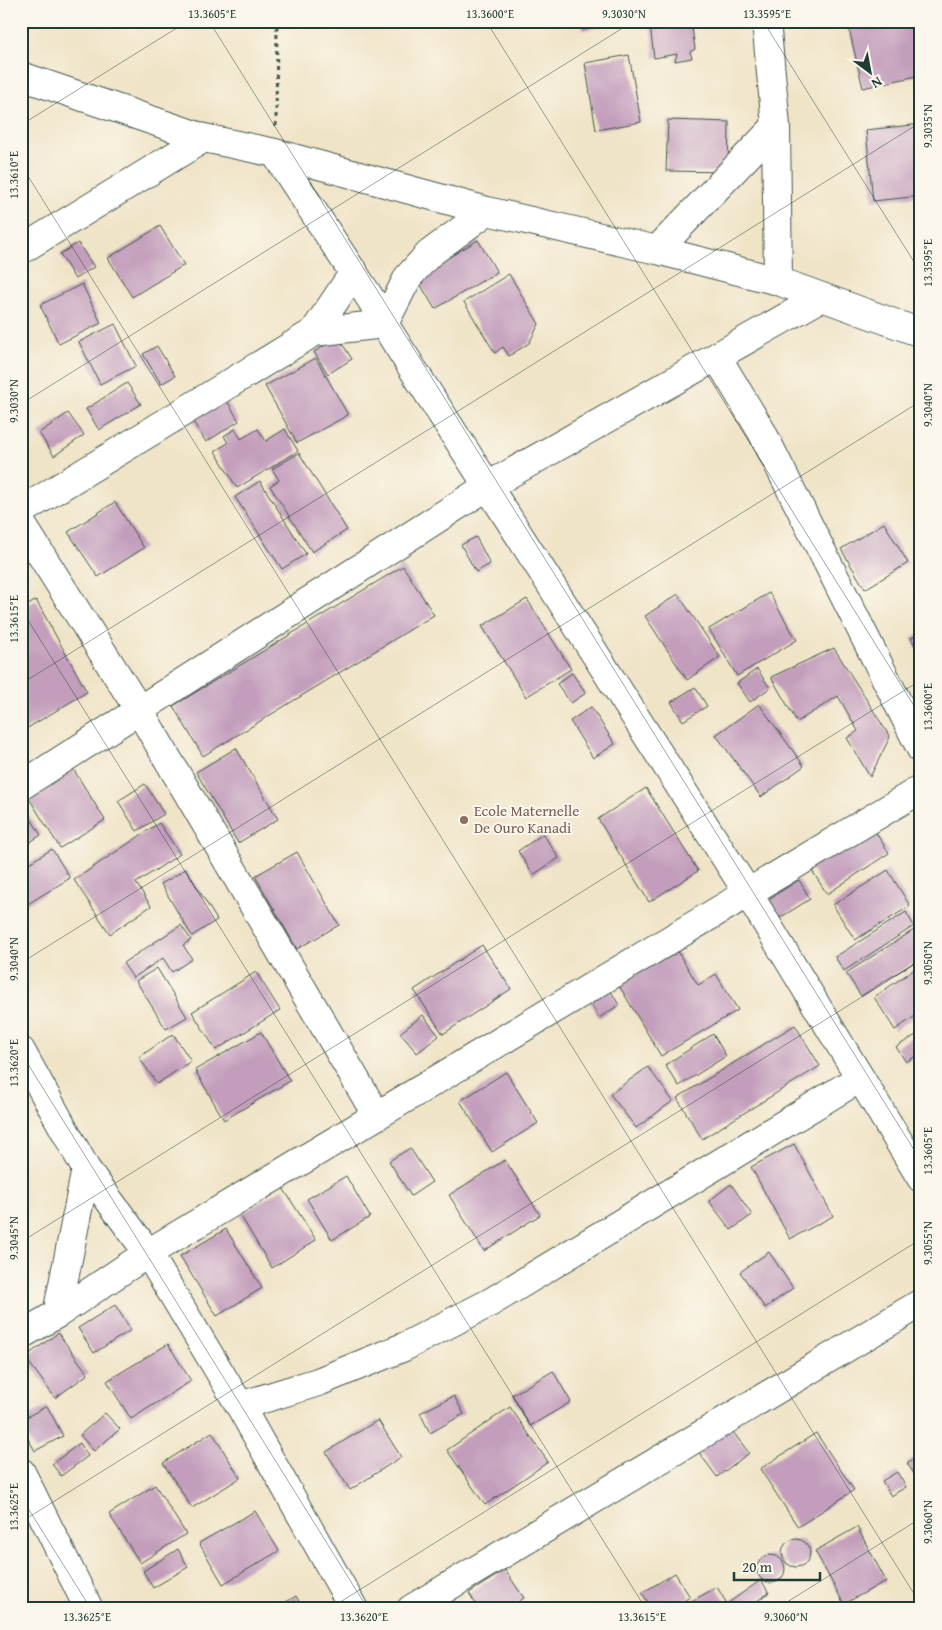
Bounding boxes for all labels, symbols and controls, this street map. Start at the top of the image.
text: 13.3605°E [188,5,236,22]
text: 13.3600°E [466,5,514,22]
text: 9.3030°N [602,5,646,22]
text: 13.3595°E [743,5,791,22]
north arrow [844,48,894,98]
text: N [867,72,886,94]
text: 9.3035°N [919,104,936,148]
text: 13.3610°E [5,151,22,199]
text: 13.3595°E [919,239,936,287]
text: 9.3030°N [5,379,22,423]
text: 9.3040°N [919,383,936,427]
text: 13.3615°E [5,595,22,643]
text: 13.3600°E [919,683,936,731]
place label: Ecole Maternelle De Ouro Kanadi [474,800,579,838]
marker: Ecole Maternelle De Ouro Kanadi [458,814,470,826]
text: 9.3040°N [5,937,22,981]
text: 9.3050°N [919,941,936,985]
text: 13.3620°E [5,1039,22,1087]
text: 13.3605°E [919,1127,936,1175]
text: 9.3045°N [5,1216,22,1260]
text: 9.3055°N [919,1221,936,1265]
text: 13.3625°E [5,1483,22,1531]
text: 9.3060°N [919,1500,936,1544]
scale bar [734,1550,821,1582]
text: 20 m [742,1556,773,1577]
text: 13.3625°E [63,1608,111,1625]
text: 13.3620°E [340,1608,388,1625]
text: 13.3615°E [618,1608,666,1625]
text: 9.3060°N [764,1608,808,1625]

